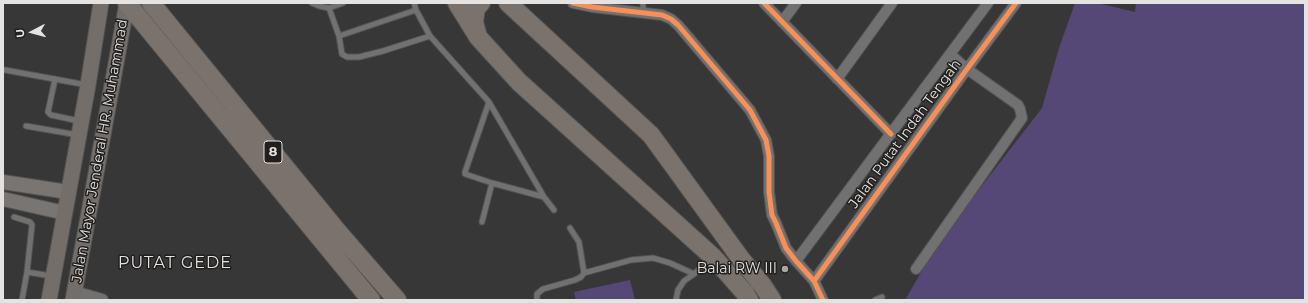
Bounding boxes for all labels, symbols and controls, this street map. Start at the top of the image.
north arrow [12,12,52,52]
street label: Jalan Mayor Jenderal HR. Muhammad [69,18,131,284]
text: U [13,28,27,38]
street label: Jalan Putat Indah Tengah [845,56,965,212]
road number: 8 [264,141,282,163]
district label: PUTAT GEDE [118,253,232,273]
place label: Balai RW III [697,261,777,277]
marker: Balai RW III [780,264,790,274]

